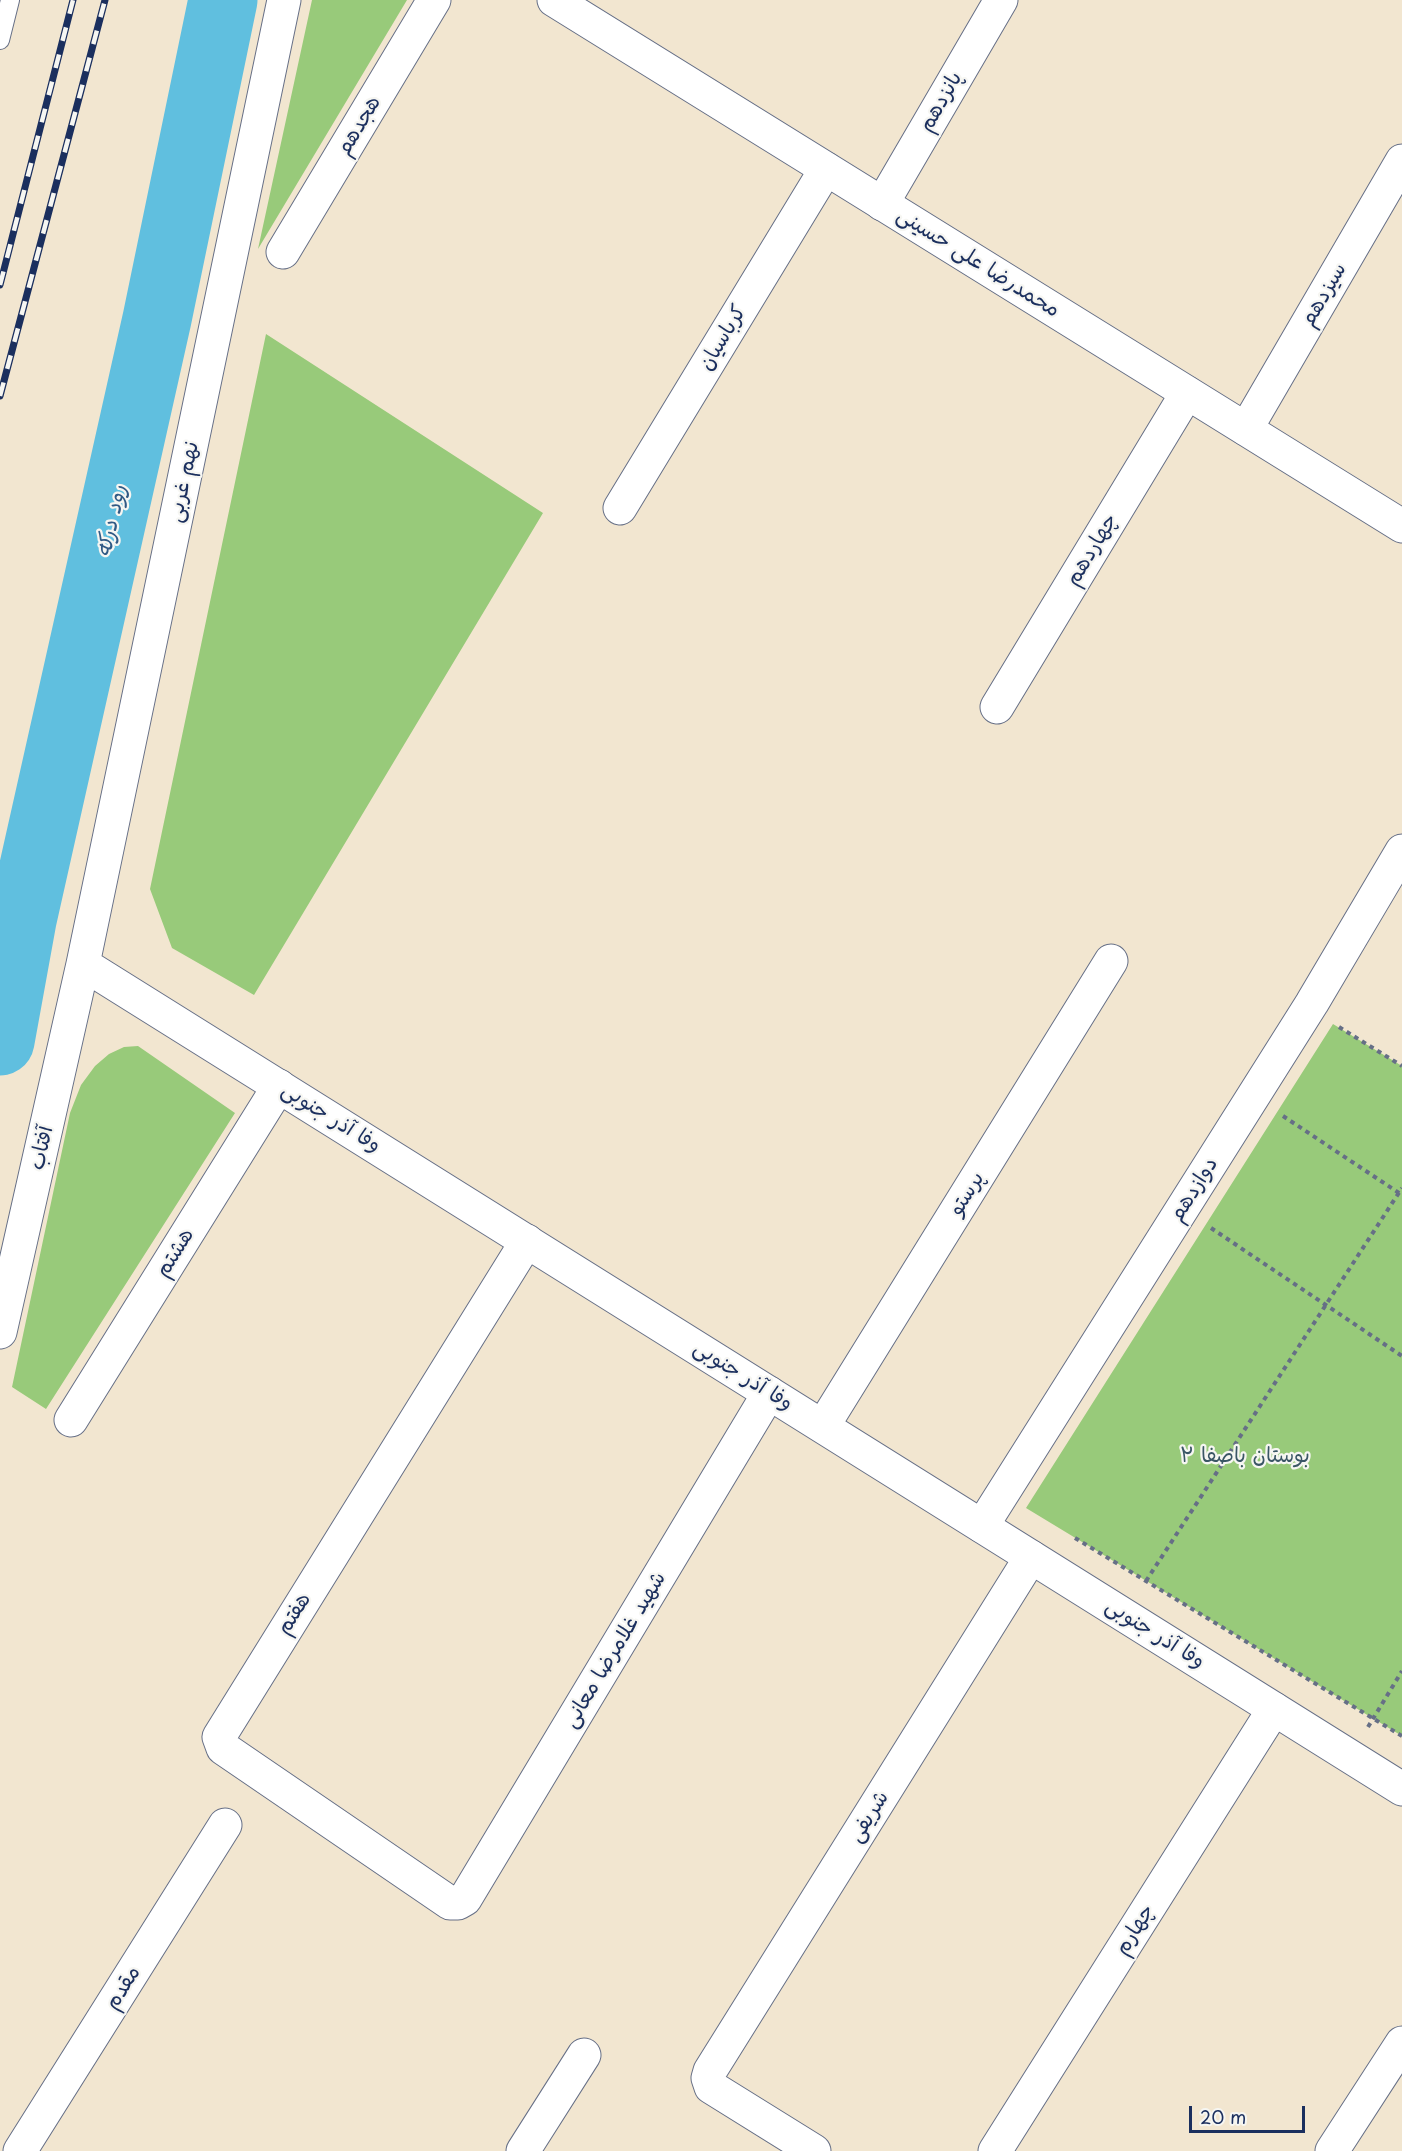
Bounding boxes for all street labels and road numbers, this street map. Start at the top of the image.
street label: پانزدهم [914,67,968,137]
street label: هجدهم [331,92,387,160]
street label: محمدرضا علی حسینی [892,203,1064,323]
street label: سیزدهم [1296,259,1352,331]
street label: کرباسیان [694,301,752,375]
street label: نهم غربی [163,439,205,525]
street label: چهاردهم [1061,509,1123,591]
street label: وفا آذر جنوبی [277,1078,385,1158]
street label: آفتاب [25,1124,59,1172]
street label: دوازدهم [1164,1153,1224,1227]
street label: پرستو [944,1167,990,1221]
street label: هشتم [150,1224,200,1282]
street label: وفا آذر جنوبی [689,1336,797,1416]
street label: شهید غلامرضا معانی [558,1567,672,1733]
street label: هفتم [271,1588,317,1640]
street label: وفا آذر جنوبی [1101,1594,1209,1674]
street label: شریفی [843,1787,895,1847]
street label: چهارم [1110,1900,1160,1960]
street label: مقدم [100,1961,146,2015]

